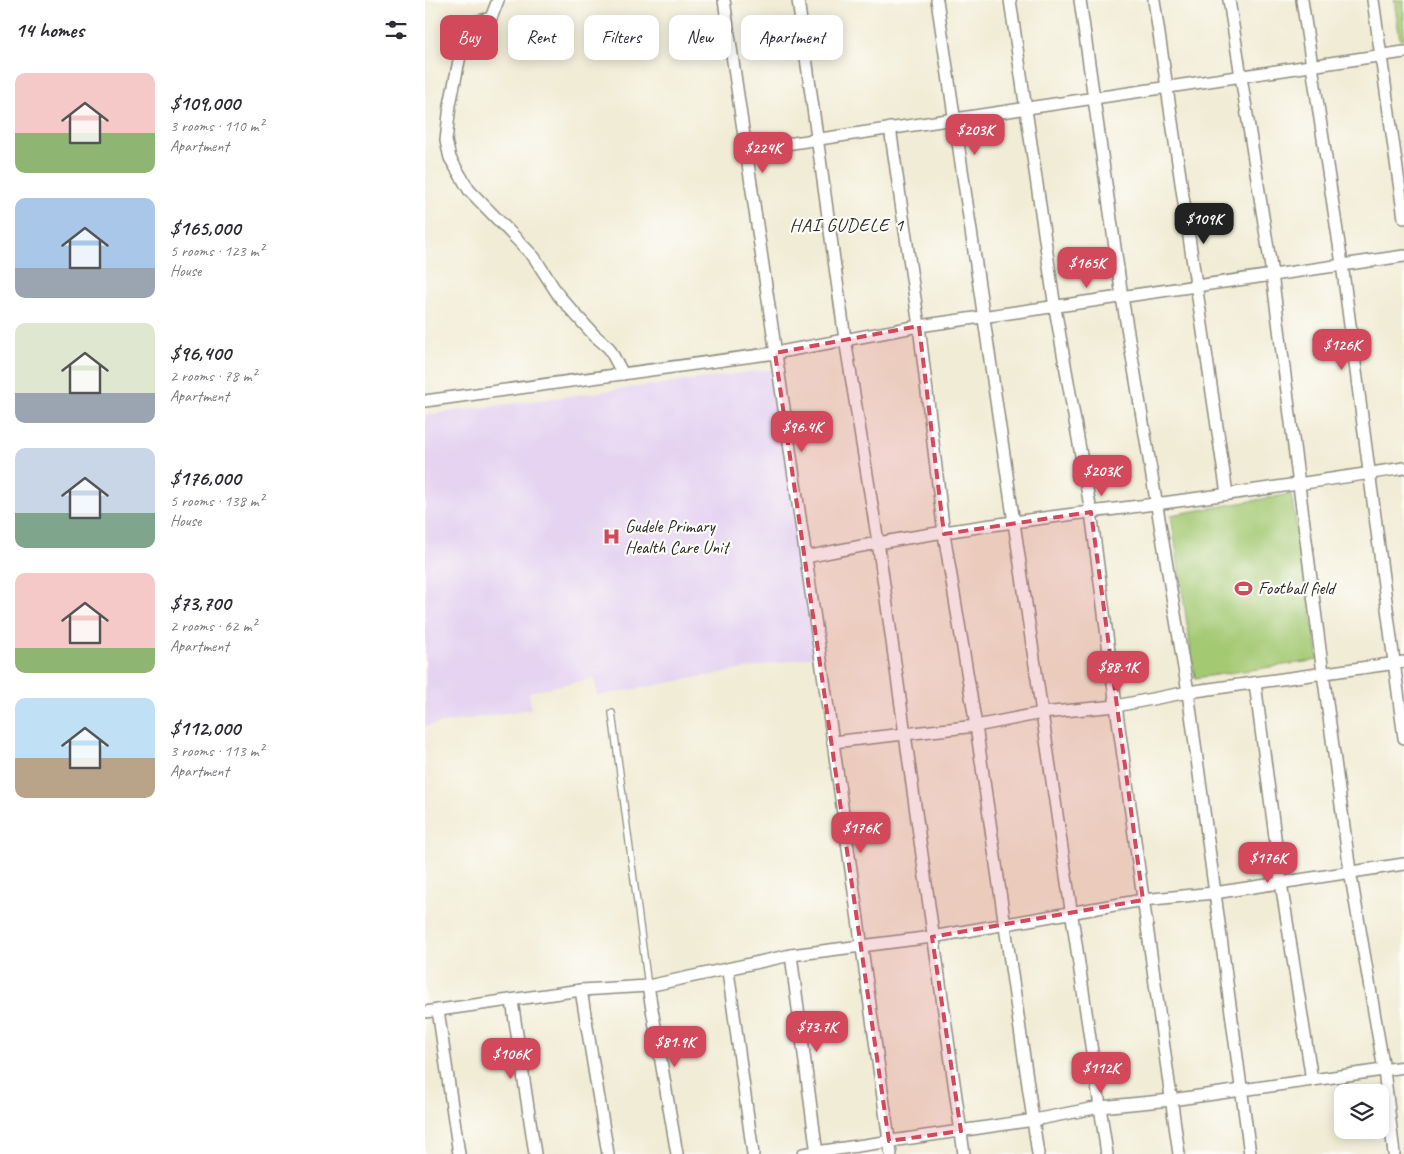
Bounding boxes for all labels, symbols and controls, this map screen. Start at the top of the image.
chip: Buy [440,15,498,60]
chip: Rent [508,15,574,60]
chip: Filters [584,15,659,60]
chip: New [669,15,731,60]
chip: Apartment [741,15,843,60]
icon: filters [382,16,410,44]
text: 14 homes [15,17,84,43]
text: $109,000 [170,90,240,116]
icon: home [55,93,115,153]
pin: $203K [940,114,1010,156]
text: 3 rooms · 110 m² [170,116,264,136]
text: $203K [957,120,993,140]
pin: $224K [728,132,798,174]
text: Apartment [170,136,229,156]
text: $224K [745,138,781,158]
pin: $109K [1169,202,1239,245]
text: $109K [1186,209,1222,229]
district label: HAI GUDELE 1 [790,213,905,237]
text: $165,000 [170,215,240,241]
icon: home [55,218,115,278]
text: 5 rooms · 123 m² [170,241,264,261]
pin: $165K [1052,246,1122,289]
text: $165K [1068,253,1106,273]
text: House [170,261,201,281]
pin: $126K [1307,328,1377,371]
text: $126K [1323,335,1361,355]
text: $96,400 [170,340,231,366]
icon: home [55,343,115,403]
text: 2 rooms · 78 m² [170,366,256,386]
text: Apartment [170,386,229,406]
pin: $96.4K [761,410,843,453]
text: $96.4K [782,417,822,437]
pin: $203K [1067,454,1137,497]
text: $203K [1084,461,1120,481]
text: $176,000 [170,465,241,491]
icon: home [55,468,115,528]
text: 5 rooms · 138 m² [170,491,264,511]
text: House [170,511,201,531]
place label: Gudele Primary Health Care Unit [625,515,731,558]
hospital icon: Gudele Primary Health Care Unit [601,526,621,546]
place label: Football field [1258,577,1337,599]
sports icon: Football field [1234,578,1254,598]
text: $73,700 [170,590,231,616]
icon: home [55,593,115,653]
text: 2 rooms · 62 m² [170,616,256,636]
text: Apartment [170,636,229,656]
pin: $88.1K [1077,650,1159,693]
text: $88.1K [1098,657,1138,677]
text: $112,000 [170,715,240,741]
icon: home [55,718,115,778]
text: 3 rooms · 113 m² [170,741,264,761]
text: Apartment [170,761,229,781]
pin: $176K [826,812,896,854]
text: $176K [842,818,880,838]
pin: $176K [1233,842,1303,884]
text: $176K [1249,848,1287,868]
pin: $73.7K [776,1010,858,1053]
text: $73.7K [797,1017,837,1037]
pin: $81.9K [634,1026,716,1068]
text: $81.9K [655,1032,695,1052]
pin: $106K [476,1038,546,1080]
text: $106K [492,1044,530,1064]
pin: $112K [1066,1052,1136,1094]
text: $112K [1083,1058,1119,1078]
map controls [1334,1084,1389,1139]
button: layers [1334,1084,1389,1139]

